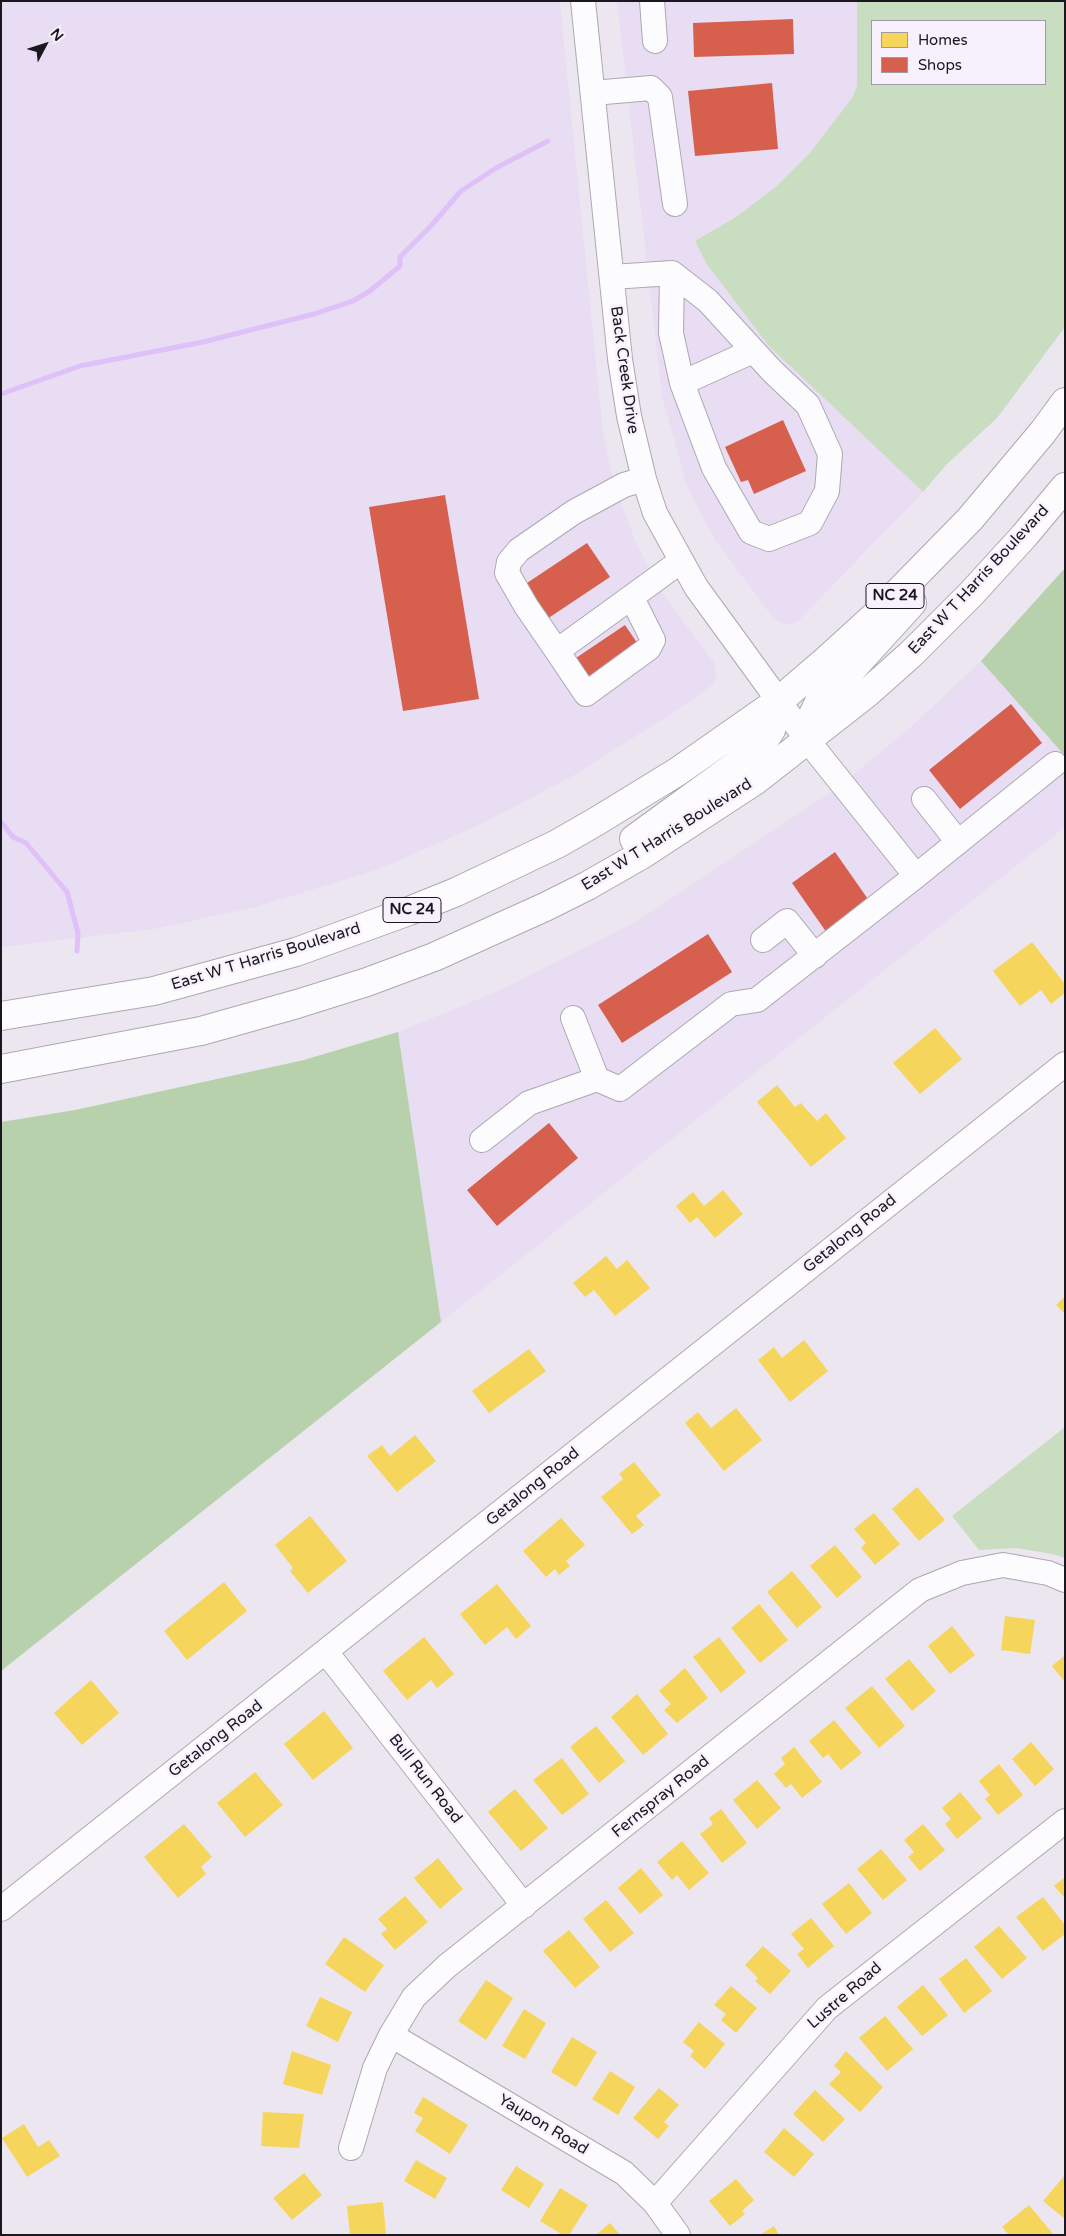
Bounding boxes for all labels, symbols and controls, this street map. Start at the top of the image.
north arrow [20,20,70,70]
legend [871,20,1046,85]
text: N [47,25,67,45]
text: Homes [918,31,968,49]
text: Shops [918,56,962,74]
street label: Back Creek Drive [606,305,642,435]
street label: East W T Harris Boulevard [905,501,1053,659]
road number: NC 24 [866,584,924,608]
street label: East W T Harris Boulevard [578,775,756,895]
road number: NC 24 [383,898,441,922]
street label: East W T Harris Boulevard [169,919,363,995]
street label: Getalong Road [800,1191,900,1277]
street label: Getalong Road [483,1444,583,1530]
street label: Getalong Road [165,1696,267,1782]
street label: Bull Run Road [384,1730,466,1828]
street label: Fernspray Road [608,1752,714,1842]
street label: Lustre Road [804,1959,886,2033]
street label: Yaupon Road [495,2091,591,2159]

